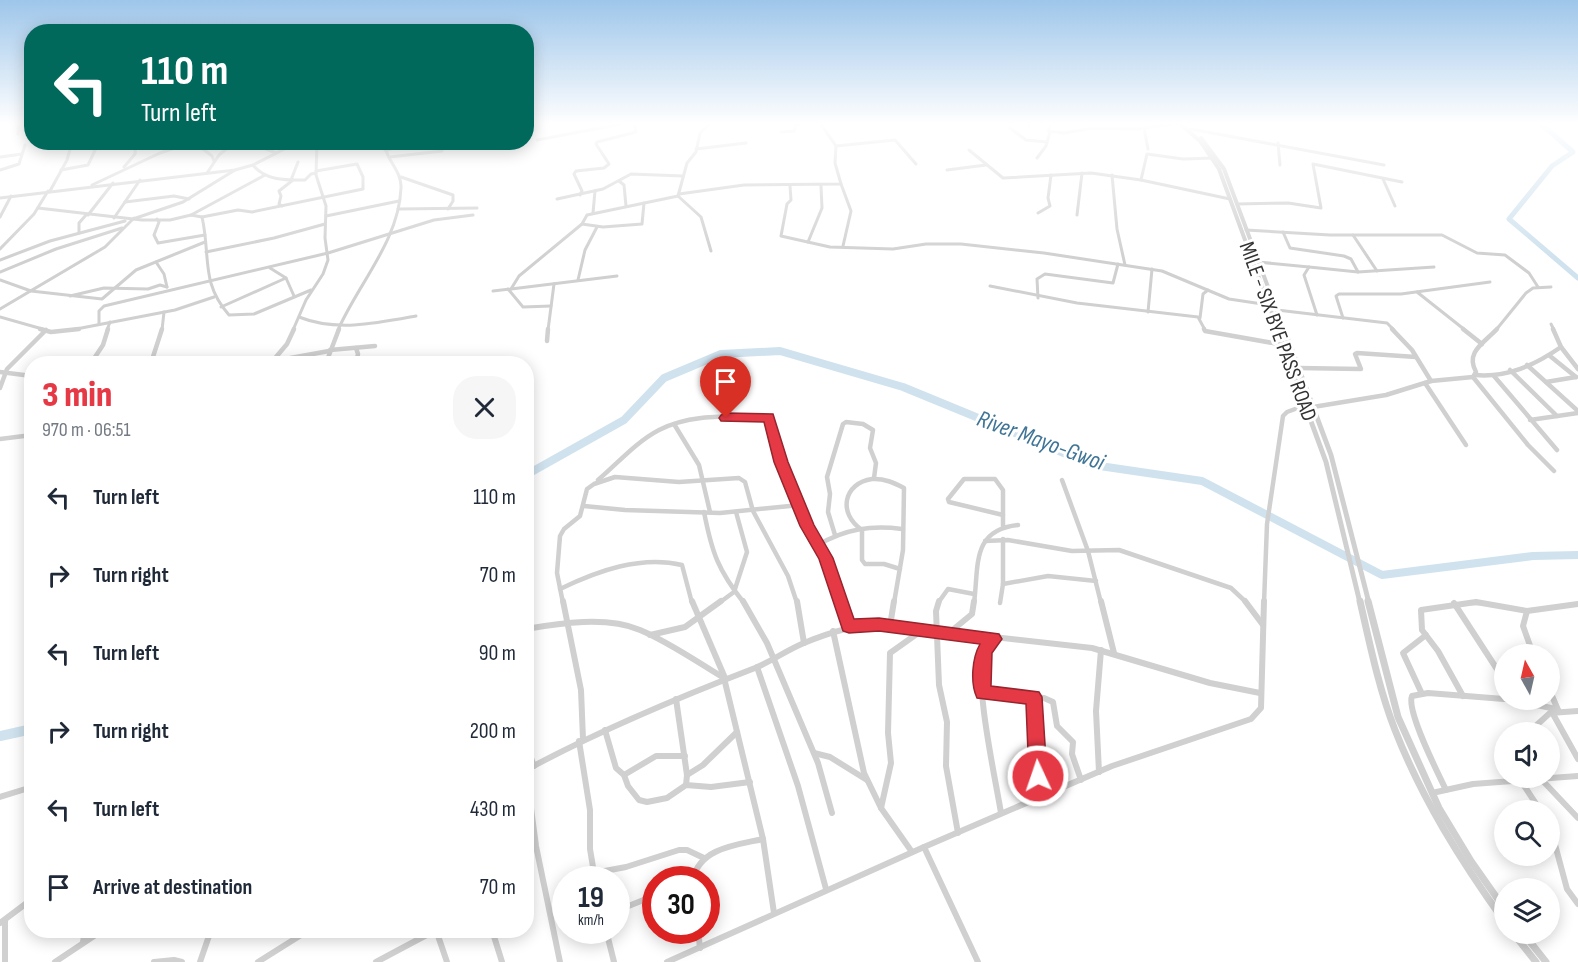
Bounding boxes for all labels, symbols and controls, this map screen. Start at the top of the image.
text: 110 m [141,46,228,97]
icon: left [42,48,120,126]
text: Turn left [141,97,217,129]
street label: MILE - SIX BYE PASS ROAD [1233,238,1323,425]
pin [700,356,751,418]
icon: arrive [709,365,742,398]
text: 3 min [42,374,112,417]
button: close [453,376,516,439]
water label: River Mayo-Gwoi [973,404,1109,477]
text: 970 m · 06:51 [42,418,131,442]
icon: left [42,481,75,514]
text: Turn left [93,484,159,511]
text: 110 m [473,484,516,511]
icon: right [42,559,75,592]
text: Turn right [93,562,169,589]
text: 70 m [480,562,516,589]
icon: left [42,637,75,670]
text: Turn left [93,640,159,667]
text: 90 m [479,640,516,667]
north arrow [1494,644,1560,710]
map controls [1494,644,1560,944]
icon: right [42,715,75,748]
text: Turn right [93,718,169,745]
text: 200 m [470,718,516,745]
button: sound [1494,722,1560,788]
position arrow [1006,744,1070,808]
icon: left [42,793,75,826]
text: Turn left [93,796,159,823]
text: 430 m [470,796,516,823]
button: search [1494,800,1560,866]
speed limit sign: 30 [642,866,720,944]
icon: arrive [42,871,75,904]
text: Arrive at destination [93,874,252,901]
text: 70 m [480,874,516,901]
button: layers [1494,878,1560,944]
text: 19 [578,880,604,916]
text: km/h [578,911,604,930]

